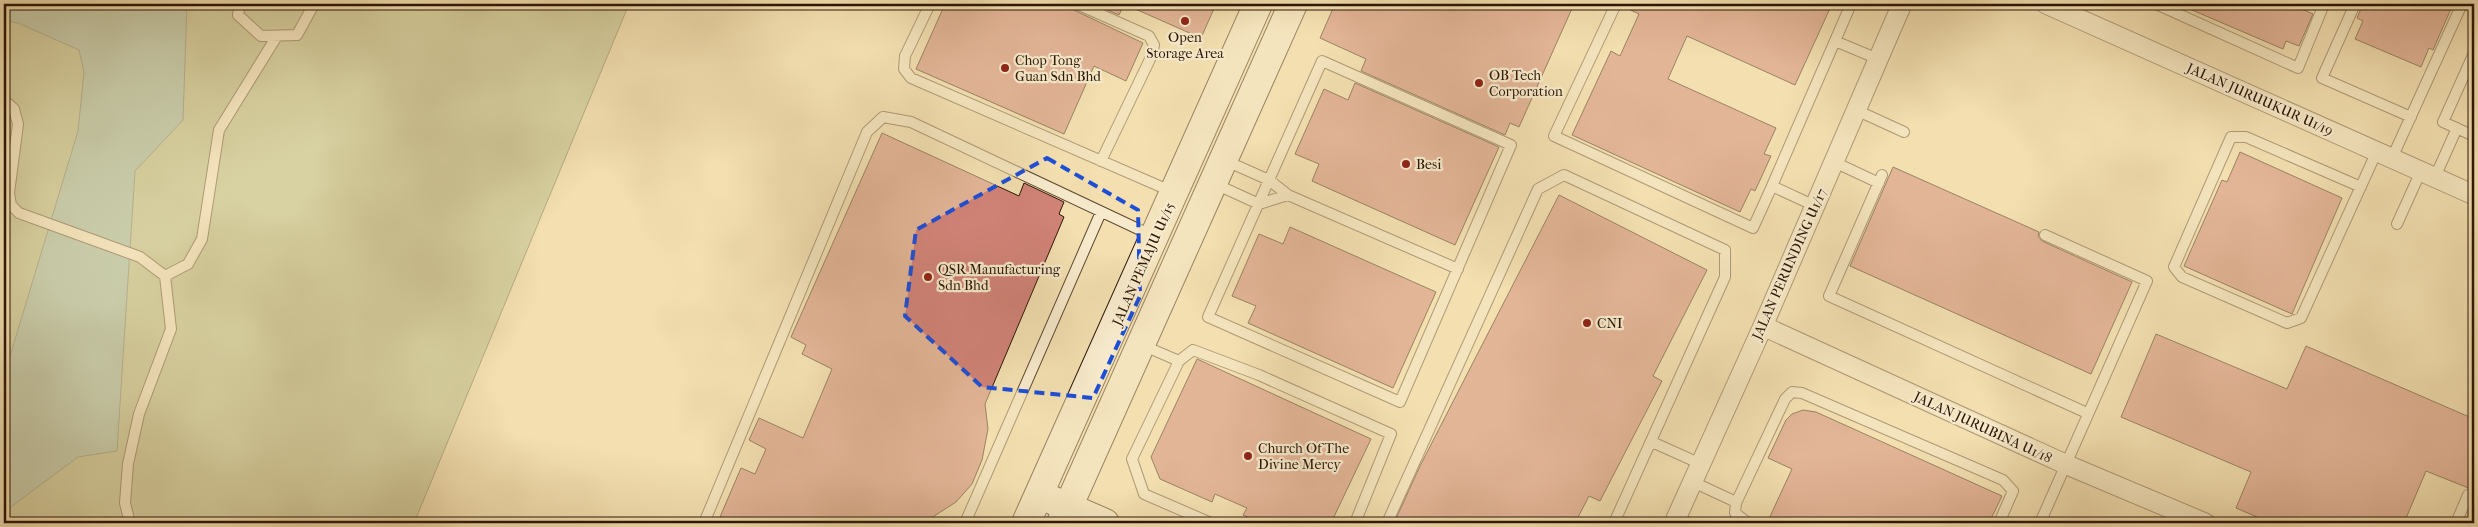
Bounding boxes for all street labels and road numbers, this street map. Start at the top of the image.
street label: JALAN JURUUKUR U1/19 [2183,59,2336,139]
street label: JALAN PERUNDING U1/17 [1748,186,1831,344]
street label: JALAN PEMAJU U1/15 [1108,200,1178,330]
street label: JALAN JURUBINA U1/18 [1910,388,2055,467]

